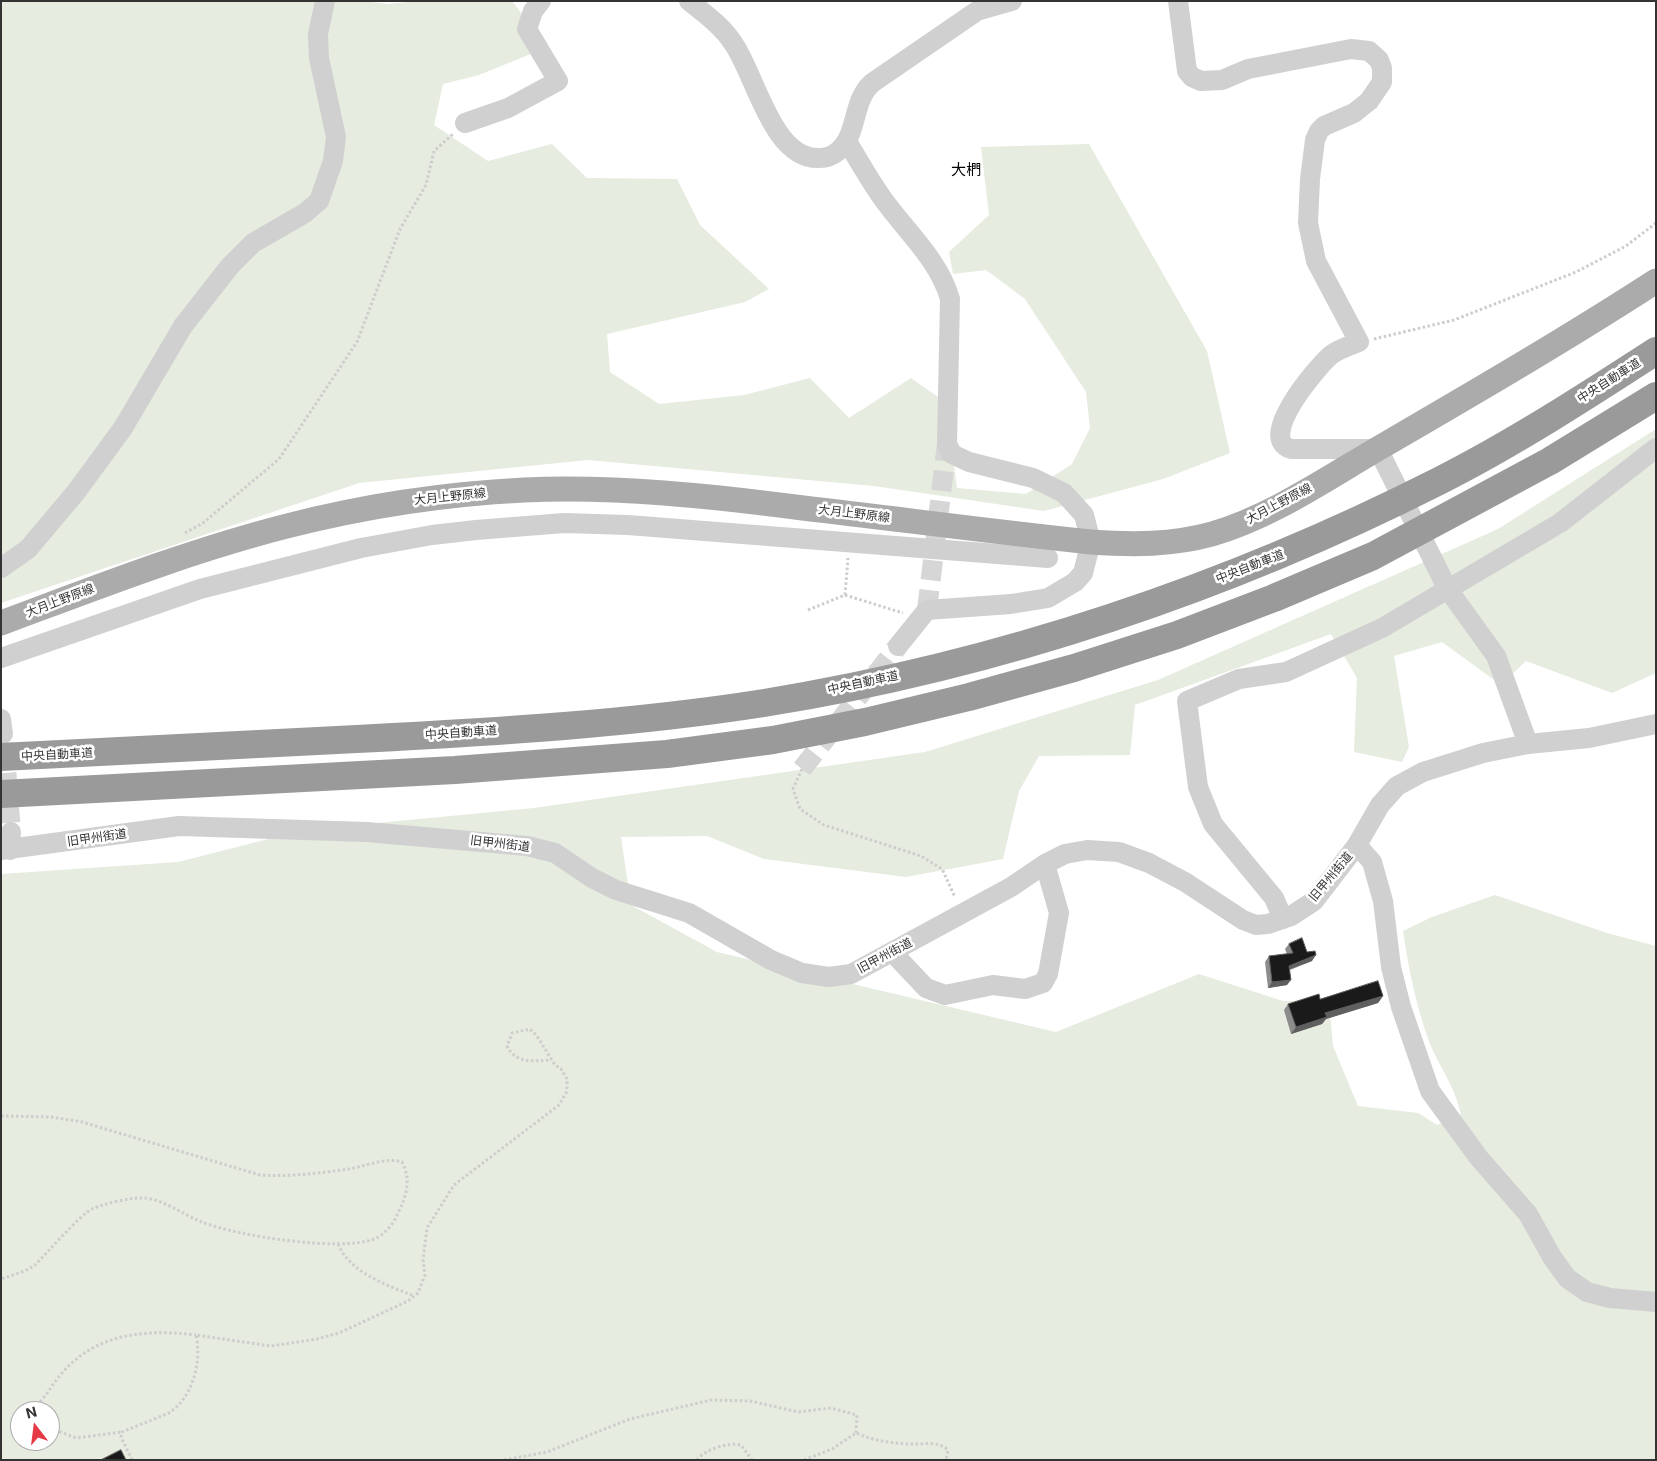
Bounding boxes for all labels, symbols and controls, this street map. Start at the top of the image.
district label: 大椚 [951,161,981,179]
street label: 中央自動車道 [1575,356,1643,406]
street label: 大月上野原線 [1244,481,1314,527]
street label: 大月上野原線 [413,486,487,508]
street label: 大月上野原線 [817,502,891,526]
street label: 中央自動車道 [1214,547,1286,587]
street label: 大月上野原線 [24,581,96,621]
street label: 中央自動車道 [826,668,900,698]
street label: 中央自動車道 [425,723,497,743]
street label: 中央自動車道 [21,746,93,764]
street label: 旧甲州街道 [66,827,128,849]
street label: 旧甲州街道 [469,833,531,855]
street label: 旧甲州街道 [1306,849,1356,905]
street label: 旧甲州街道 [855,936,915,976]
north arrow [10,1401,60,1451]
text: N [24,1402,39,1422]

